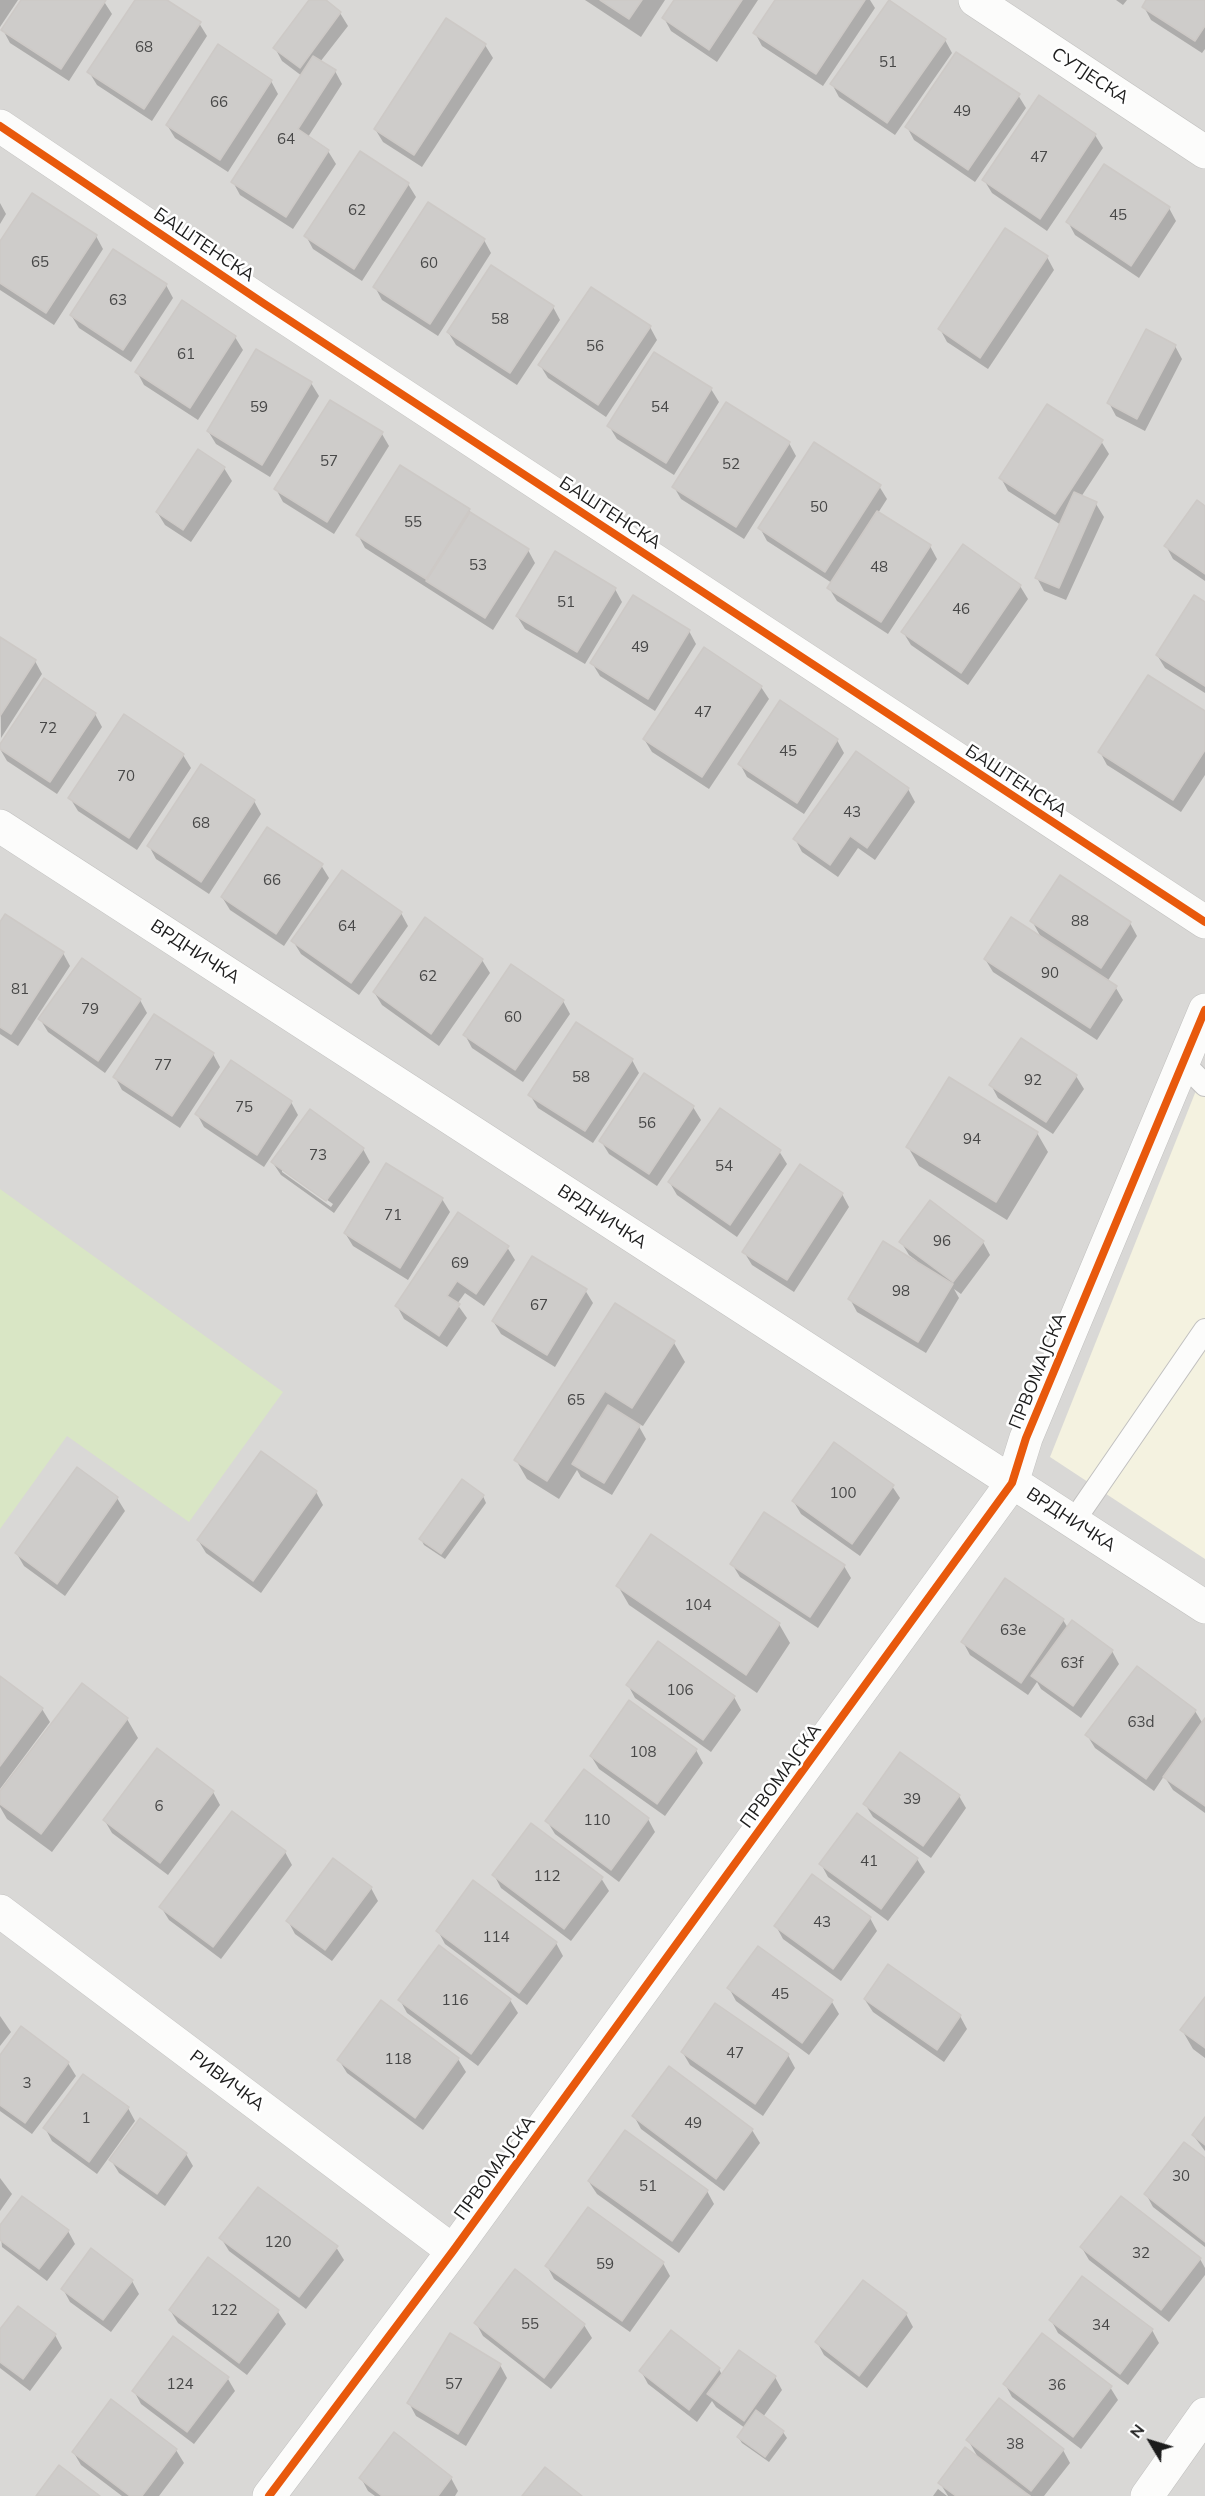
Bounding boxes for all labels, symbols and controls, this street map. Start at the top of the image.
house number: 68 [135,38,153,56]
street label: СУТЈЕСКА [1047,43,1133,109]
house number: 51 [879,53,897,71]
house number: 66 [210,93,228,111]
house number: 49 [953,102,971,120]
house number: 64 [277,130,295,148]
house number: 47 [1030,148,1048,166]
house number: 62 [348,201,366,219]
street label: БАШТЕНСКА [149,203,259,287]
house number: 45 [1109,206,1127,224]
house number: 65 [31,253,49,271]
house number: 60 [420,254,438,272]
house number: 63 [109,291,127,309]
house number: 58 [491,310,509,328]
house number: 56 [586,337,604,355]
house number: 61 [177,345,195,363]
house number: 59 [250,398,268,416]
house number: 54 [651,398,669,416]
house number: 57 [320,452,338,470]
house number: 52 [722,455,740,473]
street label: БАШТЕНСКА [555,472,665,554]
house number: 50 [810,498,828,516]
house number: 55 [404,513,422,531]
house number: 53 [469,556,487,574]
house number: 48 [870,558,888,576]
house number: 51 [557,593,575,611]
house number: 46 [952,600,970,618]
house number: 49 [631,638,649,656]
house number: 47 [694,703,712,721]
house number: 72 [39,719,57,737]
street label: БАШТЕНСКА [961,740,1071,822]
house number: 45 [779,742,797,760]
house number: 70 [117,767,135,785]
house number: 43 [843,803,861,821]
house number: 68 [192,814,210,832]
house number: 66 [263,871,281,889]
house number: 88 [1071,912,1089,930]
street label: ВРДНИЧКА [146,915,244,989]
house number: 64 [338,917,356,935]
house number: 90 [1041,964,1059,982]
house number: 62 [419,967,437,985]
house number: 81 [11,980,29,998]
house number: 79 [81,1000,99,1018]
house number: 60 [504,1008,522,1026]
house number: 77 [154,1056,172,1074]
house number: 58 [572,1068,590,1086]
house number: 92 [1024,1071,1042,1089]
house number: 75 [235,1098,253,1116]
house number: 56 [638,1114,656,1132]
house number: 94 [963,1130,981,1148]
house number: 73 [309,1146,327,1164]
house number: 54 [715,1157,733,1175]
street label: ВРДНИЧКА [553,1180,651,1254]
house number: 71 [384,1206,402,1224]
house number: 96 [933,1232,951,1250]
house number: 69 [451,1254,469,1272]
house number: 98 [892,1282,910,1300]
house number: 67 [530,1296,548,1314]
street label: ПРВОМАЈСКА [1005,1310,1071,1432]
house number: 65 [567,1391,585,1409]
street label: ВРДНИЧКА [1022,1483,1120,1557]
house number: 100 [830,1484,856,1502]
house number: 104 [685,1596,711,1614]
house number: 63e [1000,1621,1026,1639]
house number: 63f [1060,1654,1084,1672]
house number: 106 [667,1681,693,1699]
house number: 63d [1128,1713,1154,1731]
street label: ПРВОМАЈСКА [736,1720,826,1832]
house number: 108 [630,1743,656,1761]
house number: 39 [903,1790,921,1808]
house number: 6 [155,1797,163,1815]
house number: 110 [584,1811,610,1829]
house number: 41 [860,1852,878,1870]
house number: 112 [534,1867,560,1885]
house number: 43 [813,1913,831,1931]
house number: 114 [483,1928,509,1946]
house number: 45 [771,1985,789,2003]
house number: 116 [442,1991,468,2009]
house number: 47 [726,2044,744,2062]
street label: РИВИЧКА [185,2046,269,2116]
house number: 118 [385,2050,411,2068]
house number: 3 [23,2074,31,2092]
house number: 1 [82,2109,90,2127]
street label: ПРВОМАЈСКА [450,2112,540,2224]
house number: 49 [684,2114,702,2132]
house number: 30 [1172,2167,1190,2185]
house number: 51 [639,2177,657,2195]
house number: 120 [265,2233,291,2251]
house number: 32 [1132,2244,1150,2262]
house number: 59 [596,2255,614,2273]
house number: 122 [211,2301,237,2319]
house number: 55 [521,2315,539,2333]
house number: 34 [1092,2316,1110,2334]
house number: 124 [167,2375,193,2393]
house number: 57 [445,2375,463,2393]
house number: 36 [1048,2376,1066,2394]
north arrow [1121,2412,1181,2472]
text: N [1125,2420,1148,2442]
house number: 38 [1006,2435,1024,2453]

